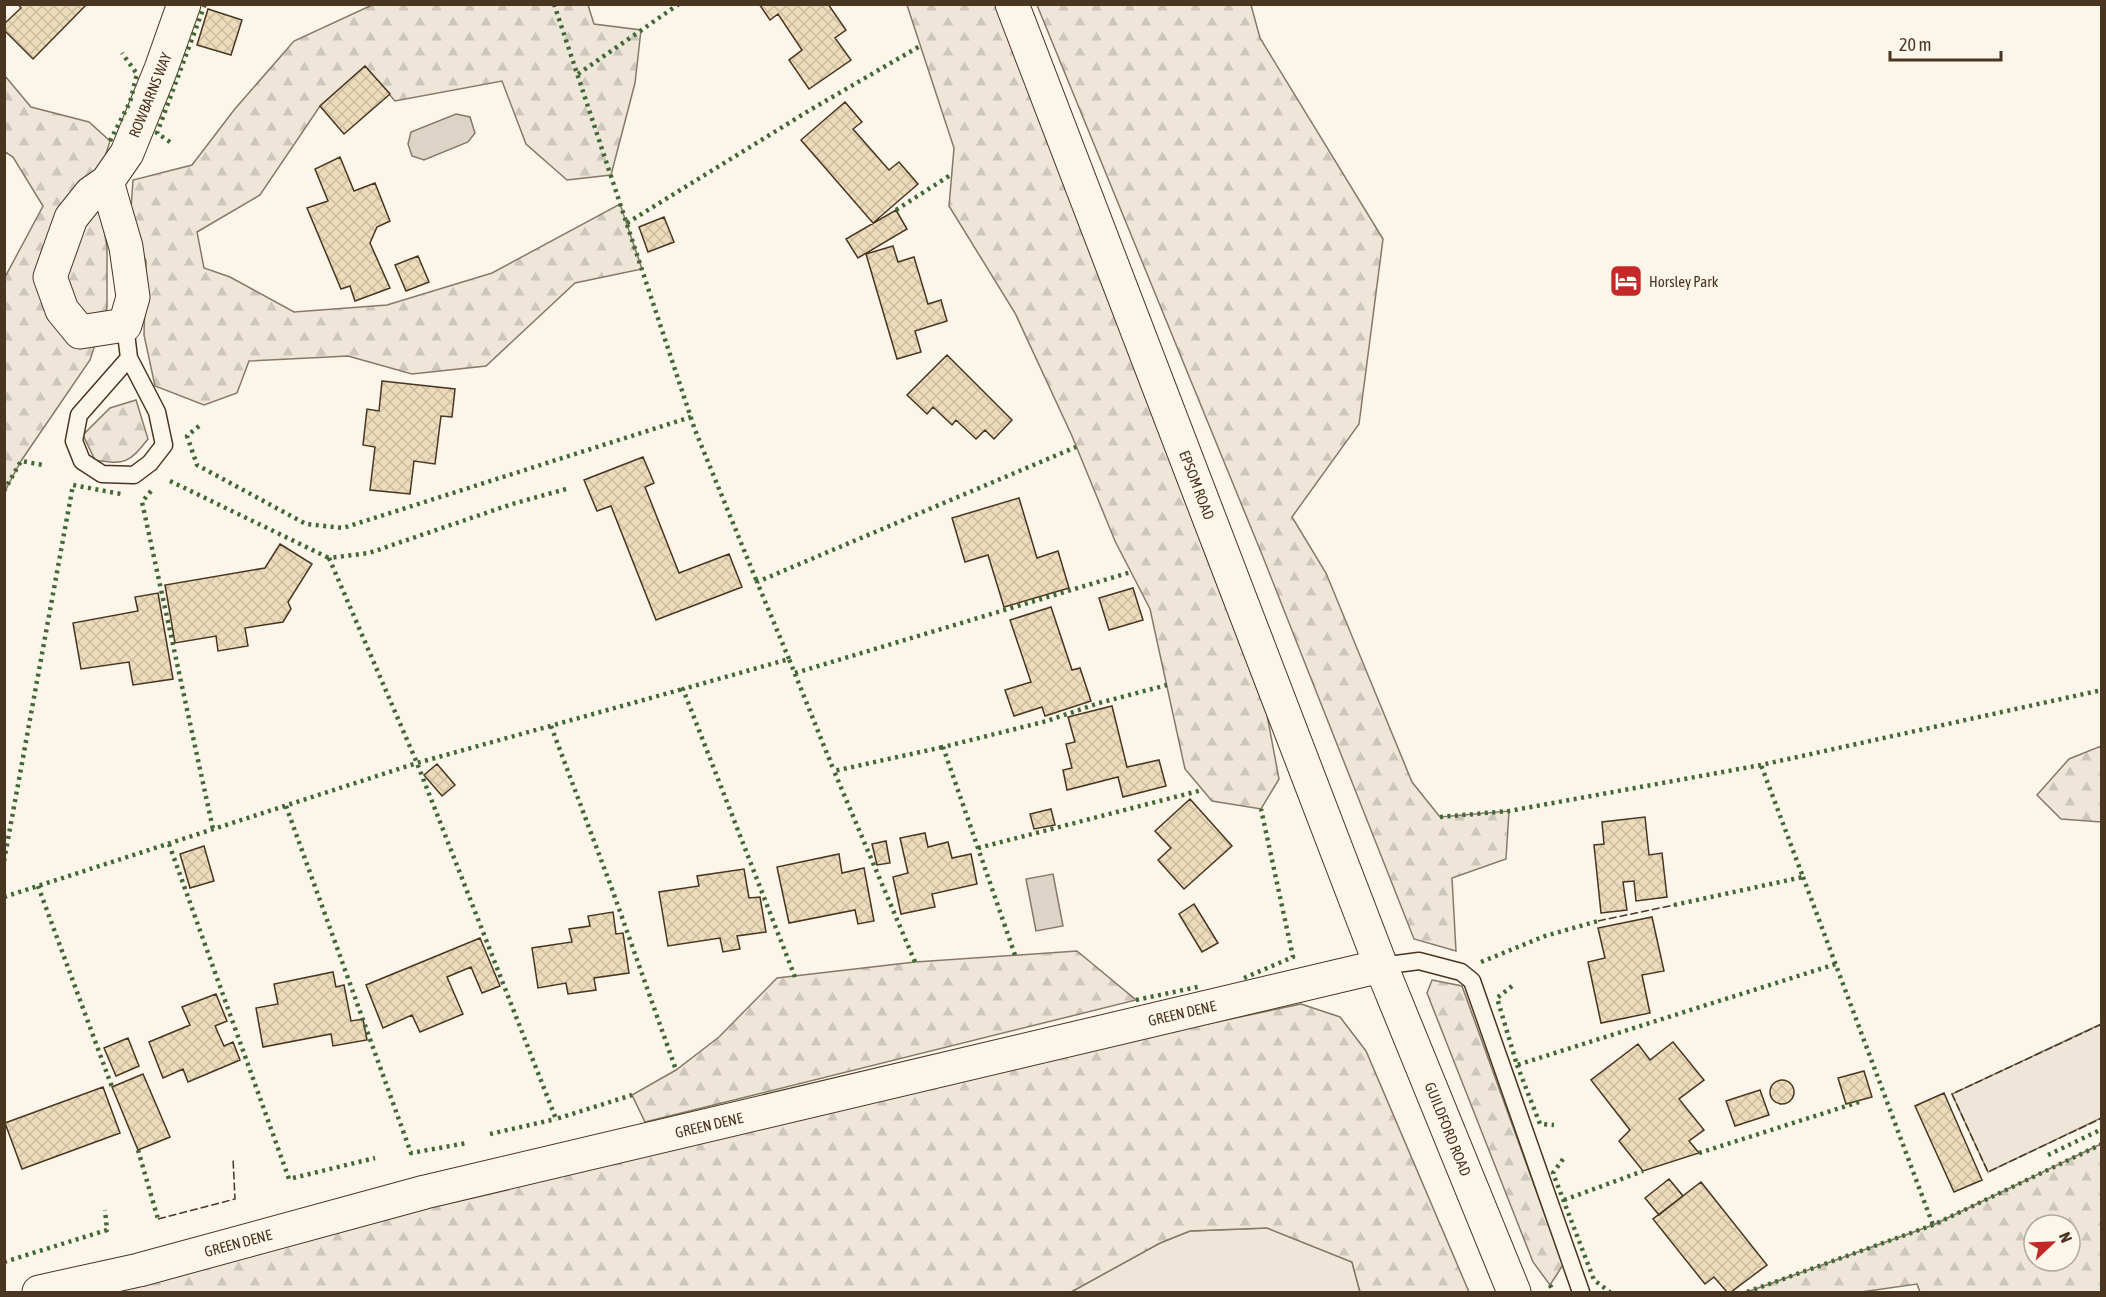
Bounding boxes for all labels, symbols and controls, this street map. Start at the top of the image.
scale bar [1890,24,2001,62]
text: 20 m [1899,34,1931,55]
street label: ROWBARNS WAY [125,50,175,140]
hotel icon: Horsley Park [1608,263,1644,299]
place label: Horsley Park [1649,273,1719,290]
street label: EPSOM ROAD [1176,448,1218,522]
street label: GREEN DENE [1146,997,1218,1029]
street label: GUILDFORD ROAD [1421,1080,1475,1178]
street label: GREEN DENE [673,1109,745,1141]
north arrow [2022,1213,2082,1273]
street label: GREEN DENE [202,1226,274,1260]
text: N [2056,1229,2076,1245]

